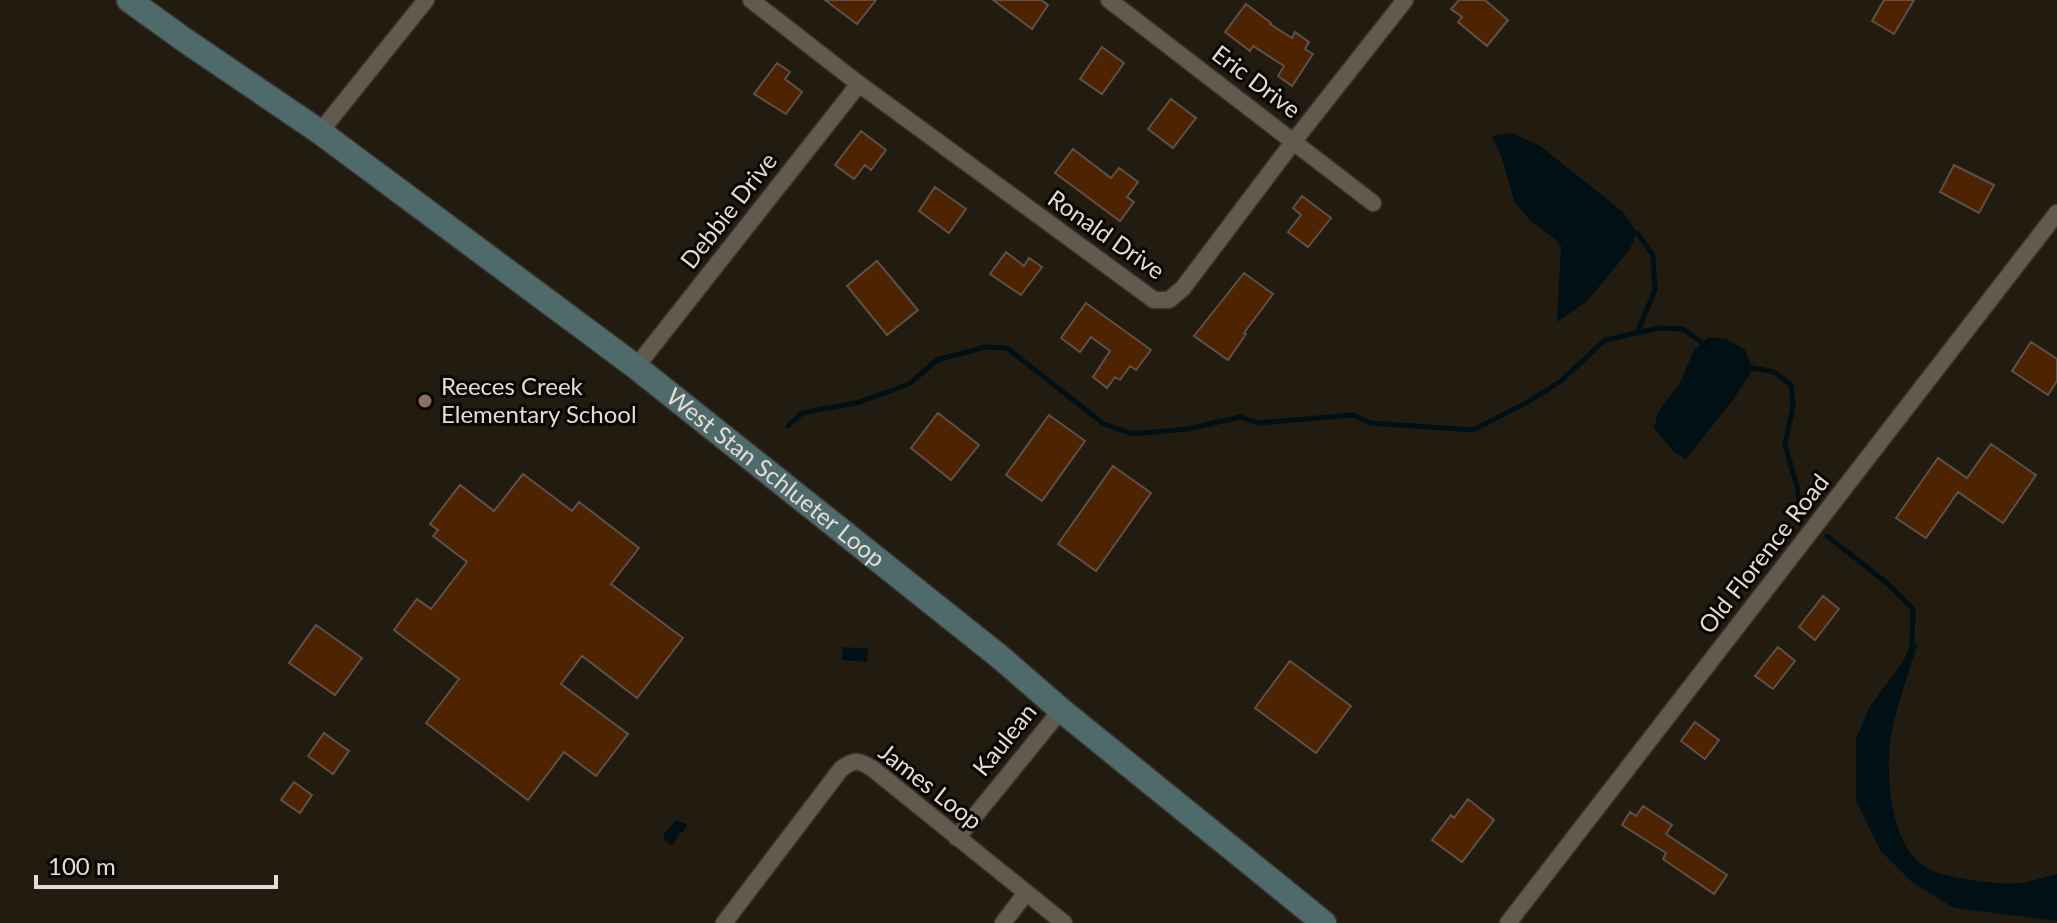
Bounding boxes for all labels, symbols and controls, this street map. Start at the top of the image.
street label: Eric Drive [1207,38,1307,123]
street label: Debbie Drive [673,146,782,274]
street label: Ronald Drive [1043,183,1171,285]
place label: Reeces Creek Elementary School [441,371,637,428]
street label: West Stan Schlueter Loop [661,381,891,573]
marker: Reeces Creek Elementary School [416,392,434,410]
street label: Old Florence Road [1692,468,1834,639]
street label: Kaulean [966,697,1042,781]
street label: James Loop [874,737,988,835]
scale bar [36,839,276,889]
text: 100 m [48,851,116,880]

